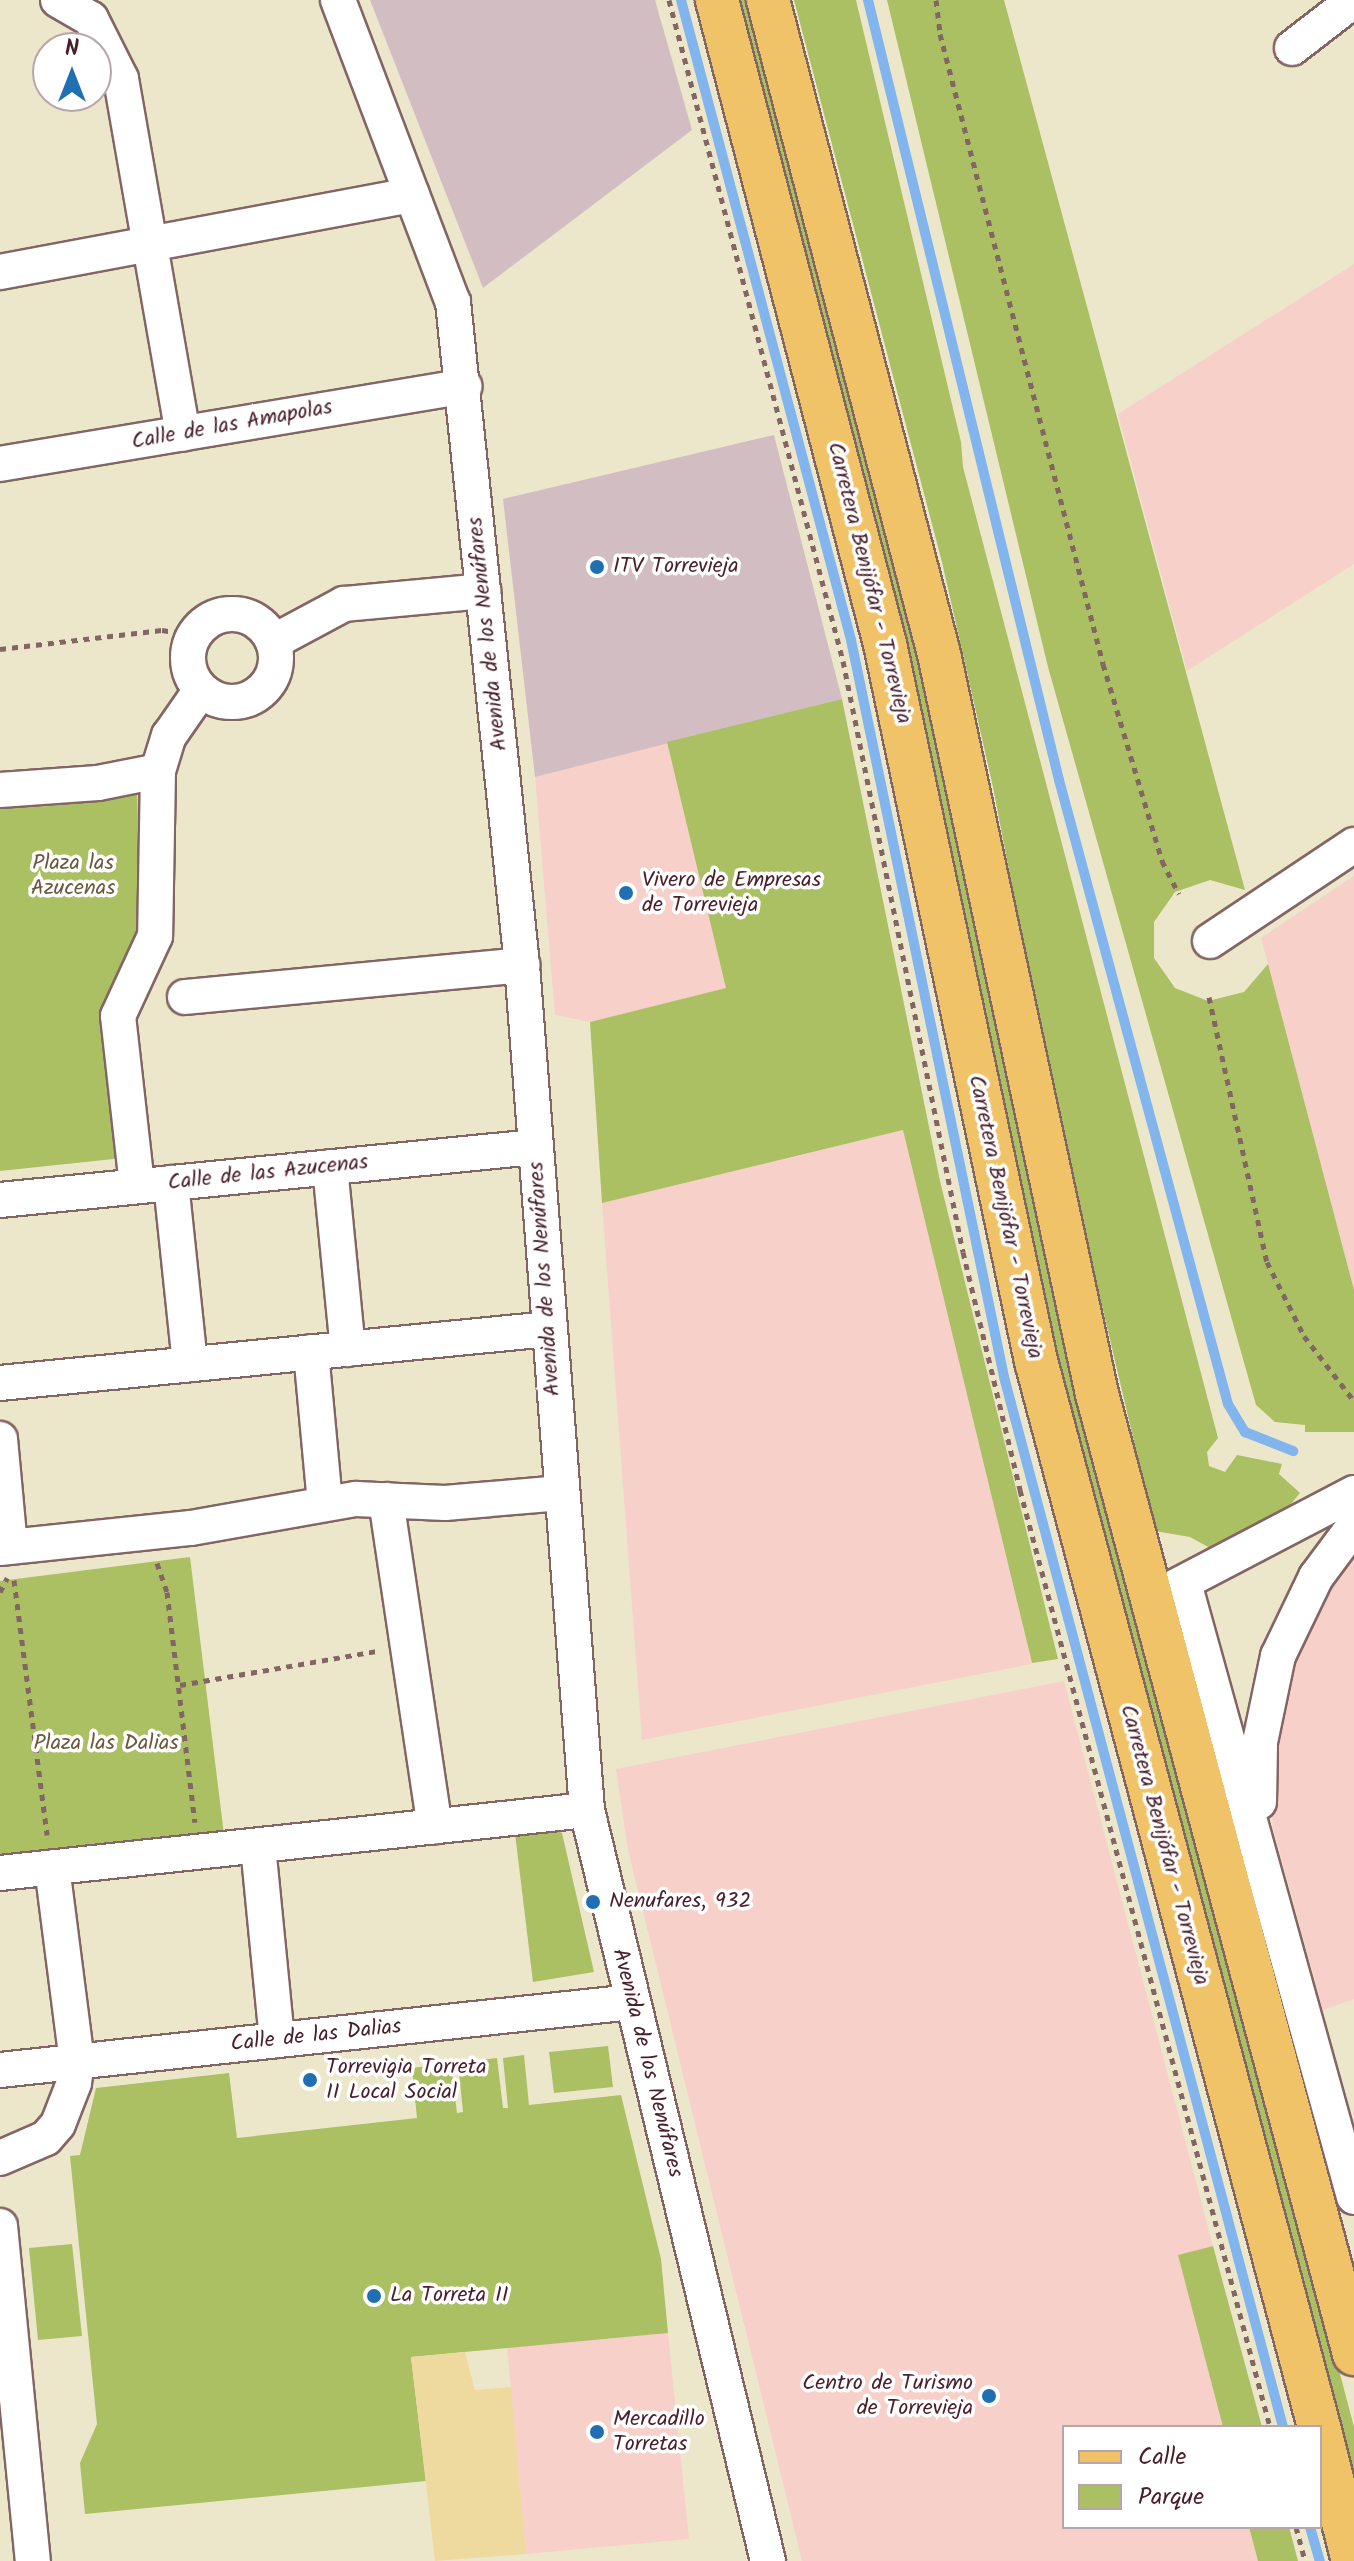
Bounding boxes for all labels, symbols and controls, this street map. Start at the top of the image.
north arrow [32,32,112,112]
text: N [65,32,79,67]
street label: Calle de las Amapolas [130,394,334,456]
street label: Carretera Benijófar - Torrevieja [821,439,917,727]
street label: Avenida de los Nenúfares [463,516,513,752]
place label: ITV Torrevieja [613,554,739,580]
marker: ITV Torrevieja [588,558,606,576]
park label: Plaza las Azucenas [31,850,115,902]
place label: Vivero de Empresas de Torrevieja [642,867,821,918]
marker: Vivero de Empresas de Torrevieja [617,884,635,902]
street label: Carretera Benijófar - Torrevieja [962,1073,1048,1361]
street label: Calle de las Azucenas [166,1149,370,1197]
street label: Avenida de los Nenúfares [524,1161,566,1397]
street label: Carretera Benijófar - Torrevieja [1114,1702,1214,1988]
park label: Plaza las Dalias [33,1731,179,1757]
place label: Nenufares, 932 [609,1889,751,1915]
marker: Nenufares, 932 [584,1893,602,1911]
street label: Avenida de los Nenúfares [606,1946,688,2180]
street label: Calle de las Dalias [229,2014,403,2058]
place label: Torrevigia Torreta II Local Social [326,2054,487,2106]
marker: Torrevigia Torreta II Local Social [301,2071,319,2089]
place label: La Torreta II [390,2283,509,2309]
marker: La Torreta II [365,2287,383,2305]
place label: Centro de Turismo de Torrevieja [802,2370,973,2422]
marker: Centro de Turismo de Torrevieja [980,2387,998,2405]
place label: Mercadillo Torretas [613,2406,705,2458]
marker: Mercadillo Torretas [588,2423,606,2441]
legend [1062,2425,1322,2529]
text: Calle [1138,2438,1186,2477]
text: Parque [1138,2478,1204,2517]

